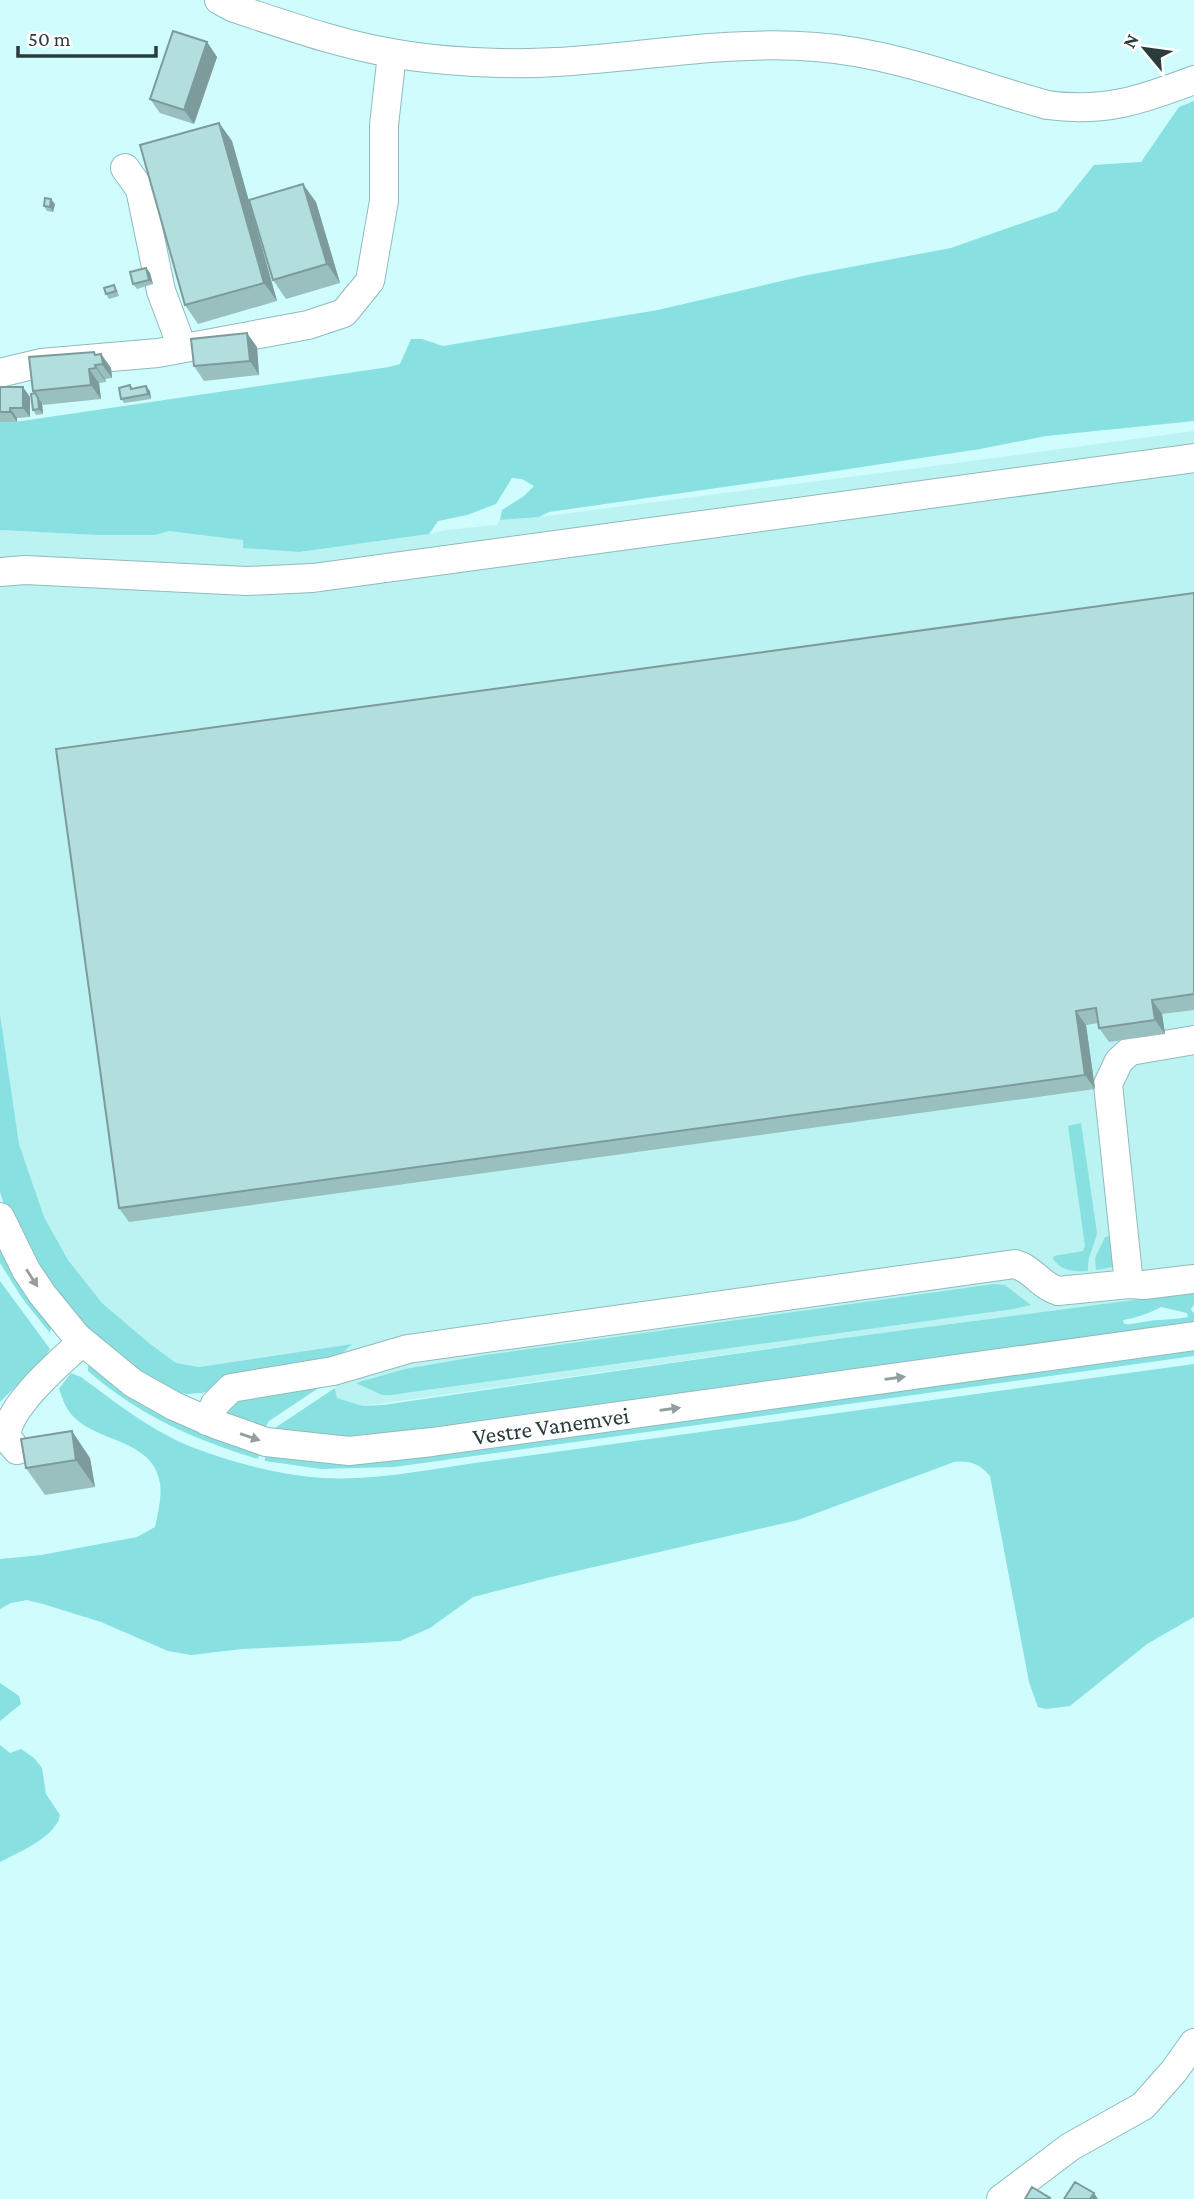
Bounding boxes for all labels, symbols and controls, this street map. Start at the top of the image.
scale bar [18,14,156,58]
north arrow [1110,14,1180,84]
text: 50 m [28,27,71,51]
text: N [1118,30,1143,52]
one-way arrow [25,1268,38,1287]
one-way arrow [884,1372,906,1383]
street label: Vestre Vanemvei [471,1401,631,1450]
one-way arrow [659,1404,681,1415]
one-way arrow [240,1432,261,1443]

